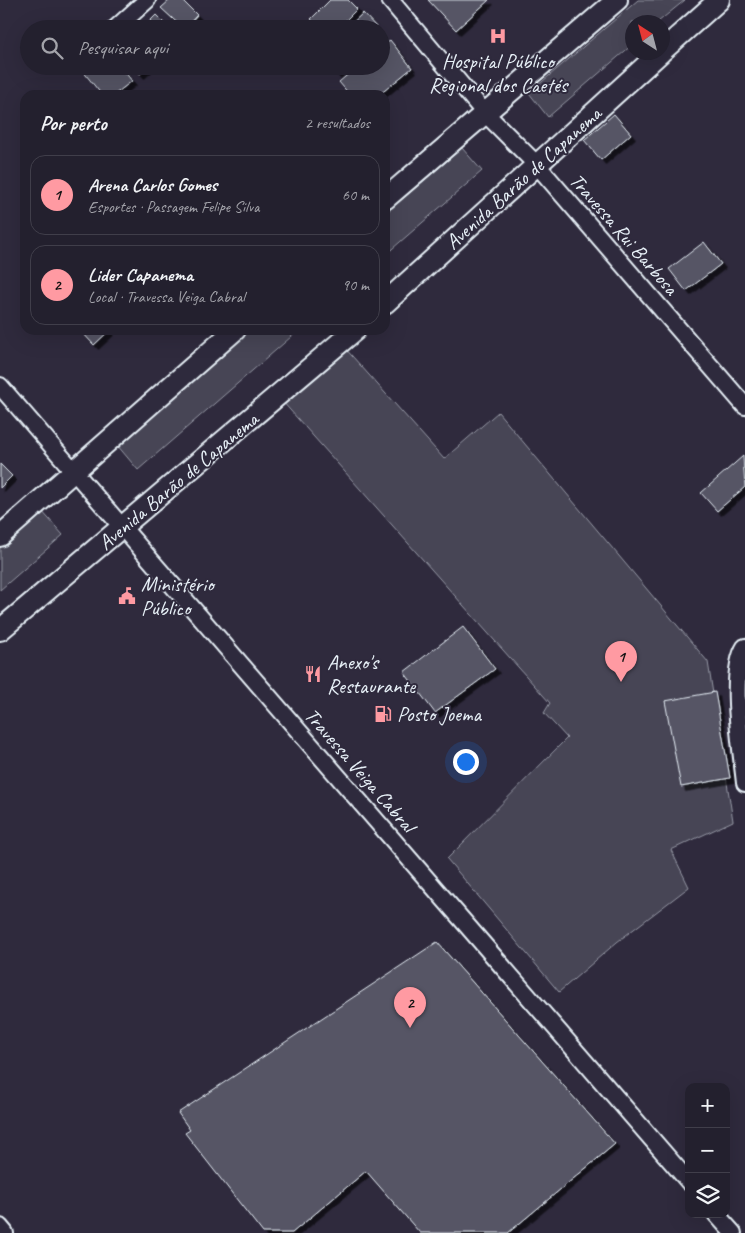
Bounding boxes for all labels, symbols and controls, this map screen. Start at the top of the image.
north arrow [625,15,670,60]
search box [20,20,390,75]
hospital icon: Hospital Público Regional dos Caetés [488,26,508,46]
icon: search [38,34,66,62]
text: Pesquisar aqui [78,36,168,60]
place label: Hospital Público Regional dos Caetés [429,48,569,98]
street label: Avenida Barão de Capanema [439,99,608,255]
text: Por perto [40,110,107,136]
text: 2 resultados [305,113,370,133]
street label: Travessa Rui Barbosa [564,168,685,301]
text: Arena Carlos Gomes [88,173,217,197]
text: 1 [53,185,61,205]
text: 60 m [342,185,369,205]
text: Esportes · Passagem Felipe Silva [88,197,259,217]
text: Lider Capanema [88,263,193,287]
text: 2 [53,275,61,295]
text: 90 m [342,275,369,295]
text: Local · Travessa Veiga Cabral [88,287,245,307]
street label: Avenida Barão de Capanema [93,405,265,556]
place label: Ministério Público [141,571,216,621]
public building icon: Ministério Público [117,586,137,606]
pin: 1 [605,641,637,682]
place label: Anexo's Restaurante [327,649,416,699]
restaurant icon: Anexo's Restaurante [303,664,323,684]
place label: Posto Joema [397,701,483,727]
street label: Travessa Veiga Cabral [299,703,423,840]
fuel station icon: Posto Joema [373,704,393,724]
your location [453,749,479,775]
pin: 2 [394,987,426,1028]
map controls [685,1083,730,1218]
button: + [685,1083,730,1128]
button: − [685,1128,730,1173]
button: layers [685,1173,730,1218]

